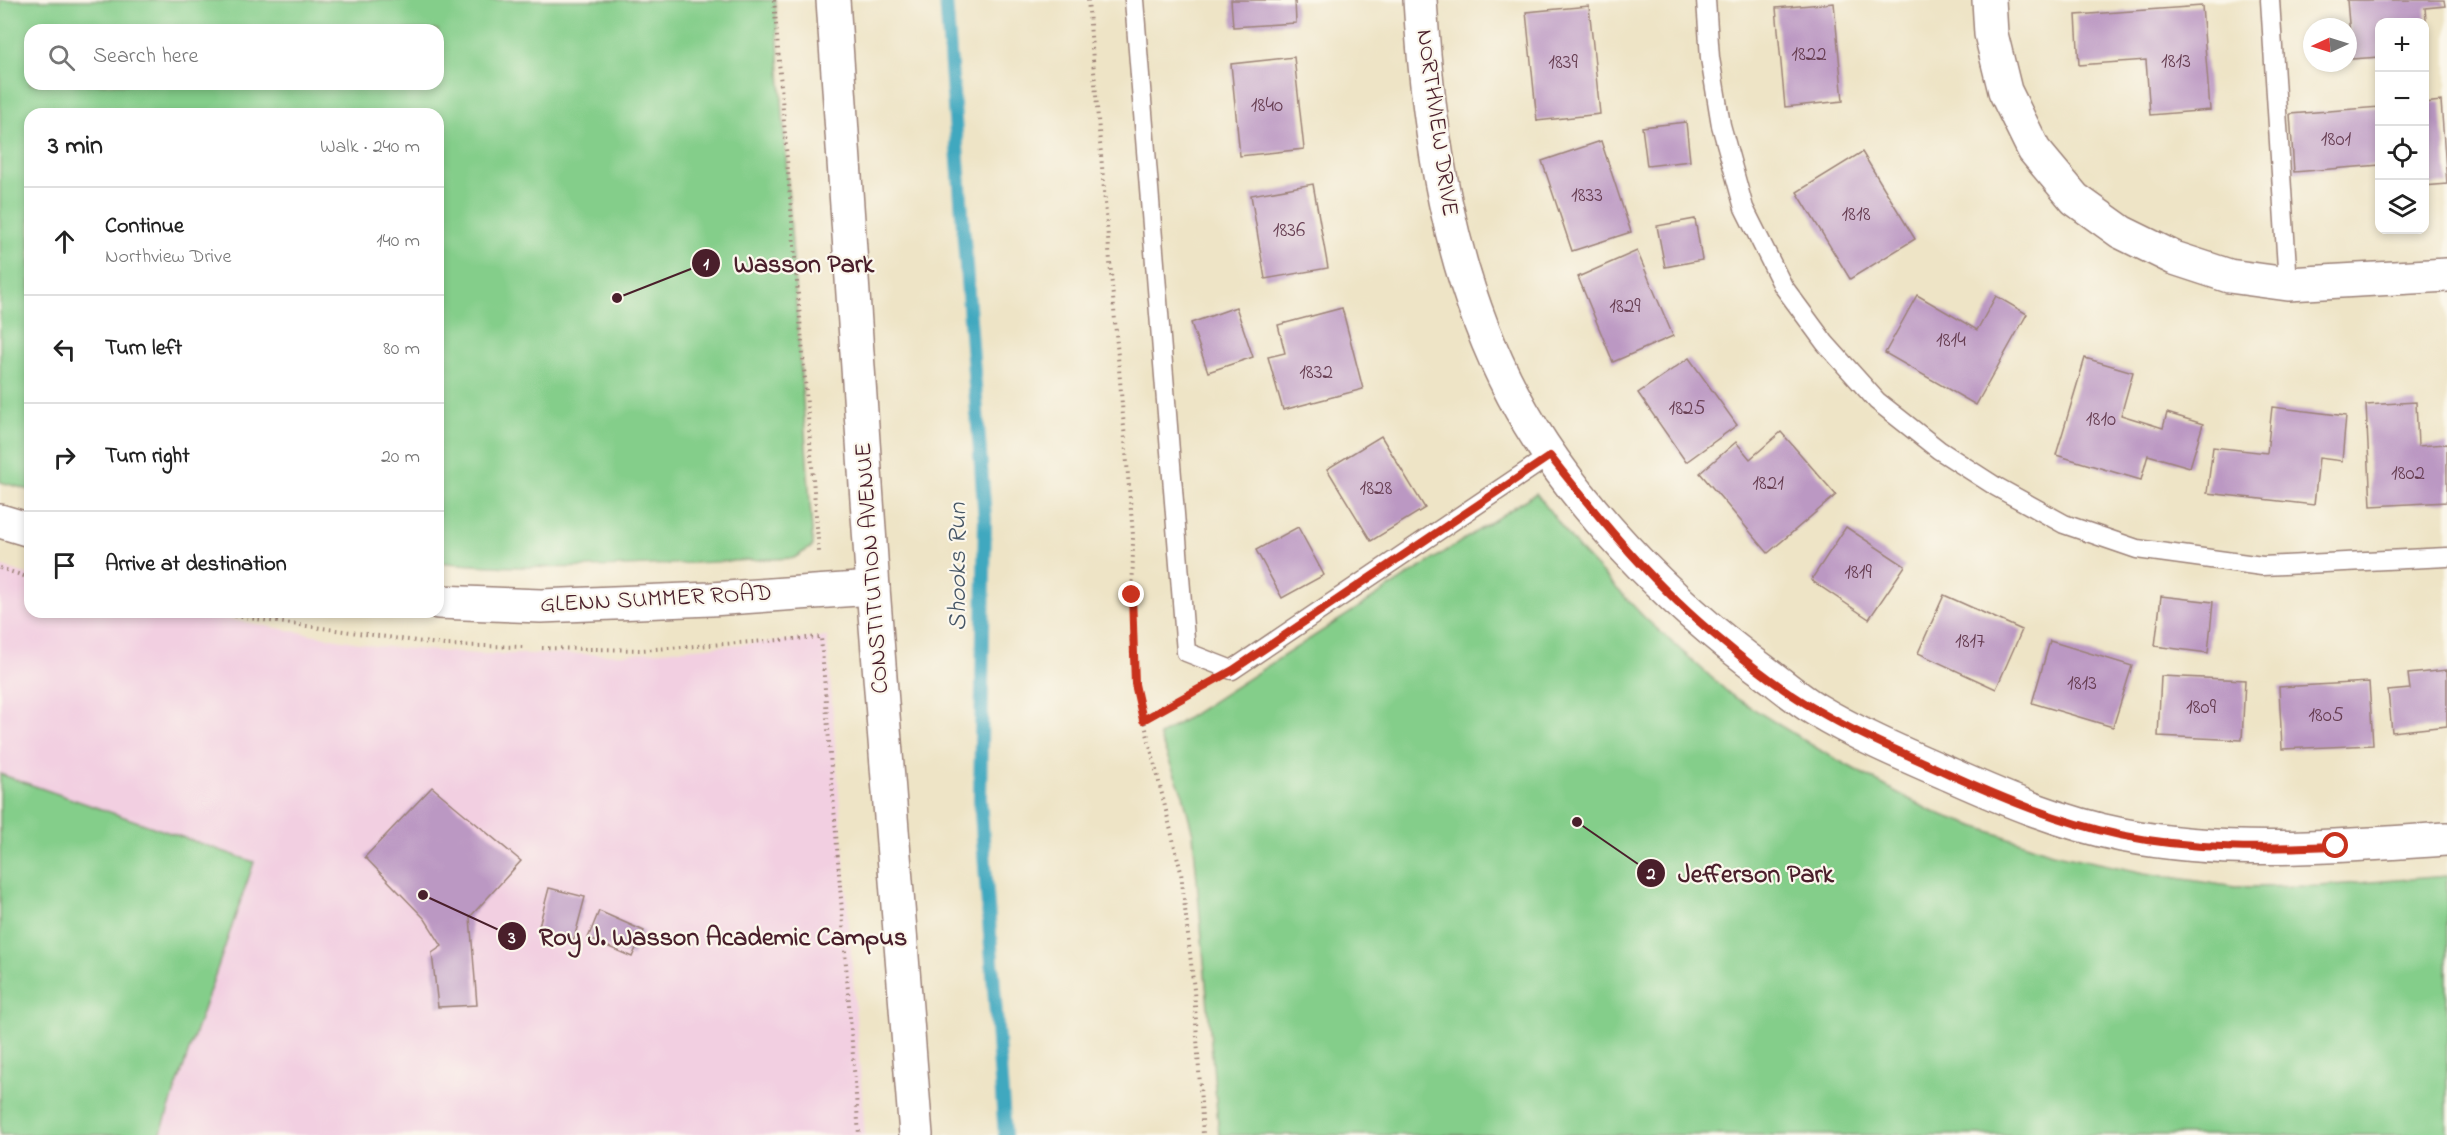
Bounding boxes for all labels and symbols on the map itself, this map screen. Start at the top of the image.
north arrow [2303,18,2357,72]
street label: NORTHVIEW DRIVE [1406,27,1466,219]
house number: 1822 [1791,40,1827,70]
house number: 1813 [2161,47,2191,77]
house number: 1839 [1548,48,1578,78]
house number: 1840 [1251,91,1283,121]
house number: 1801 [2321,125,2351,155]
house number: 1833 [1571,181,1603,211]
house number: 1818 [1841,200,1871,230]
house number: 1836 [1273,216,1305,246]
callout: Wasson Park [691,241,886,285]
text: Wasson Park [734,247,875,285]
text: 1 [703,252,709,278]
house number: 1829 [1609,292,1641,322]
house number: 1814 [1936,326,1966,356]
house number: 1832 [1299,358,1333,388]
house number: 1825 [1668,394,1706,424]
house number: 1810 [2086,405,2116,435]
street label: CONSTITUTION AVENUE [847,441,899,695]
house number: 1802 [2391,459,2425,489]
house number: 1821 [1752,469,1784,499]
house number: 1828 [1360,474,1393,504]
water label: Shooks Run [940,502,978,631]
house number: 1819 [1844,558,1872,588]
street label: GLENN SUMMER ROAD [539,576,773,624]
route end [1118,581,1144,607]
house number: 1817 [1955,627,1985,657]
house number: 1813 [2067,669,2097,699]
house number: 1809 [2186,693,2217,723]
house number: 1805 [2308,701,2344,731]
route start [2322,832,2348,858]
callout: Jefferson Park [1636,851,1846,895]
text: Jefferson Park [1678,857,1834,895]
text: 2 [1646,862,1656,888]
callout: Roy J. Wasson Academic Campus [497,914,919,958]
text: Roy J. Wasson Academic Campus [539,920,907,958]
text: 3 [507,926,516,952]

